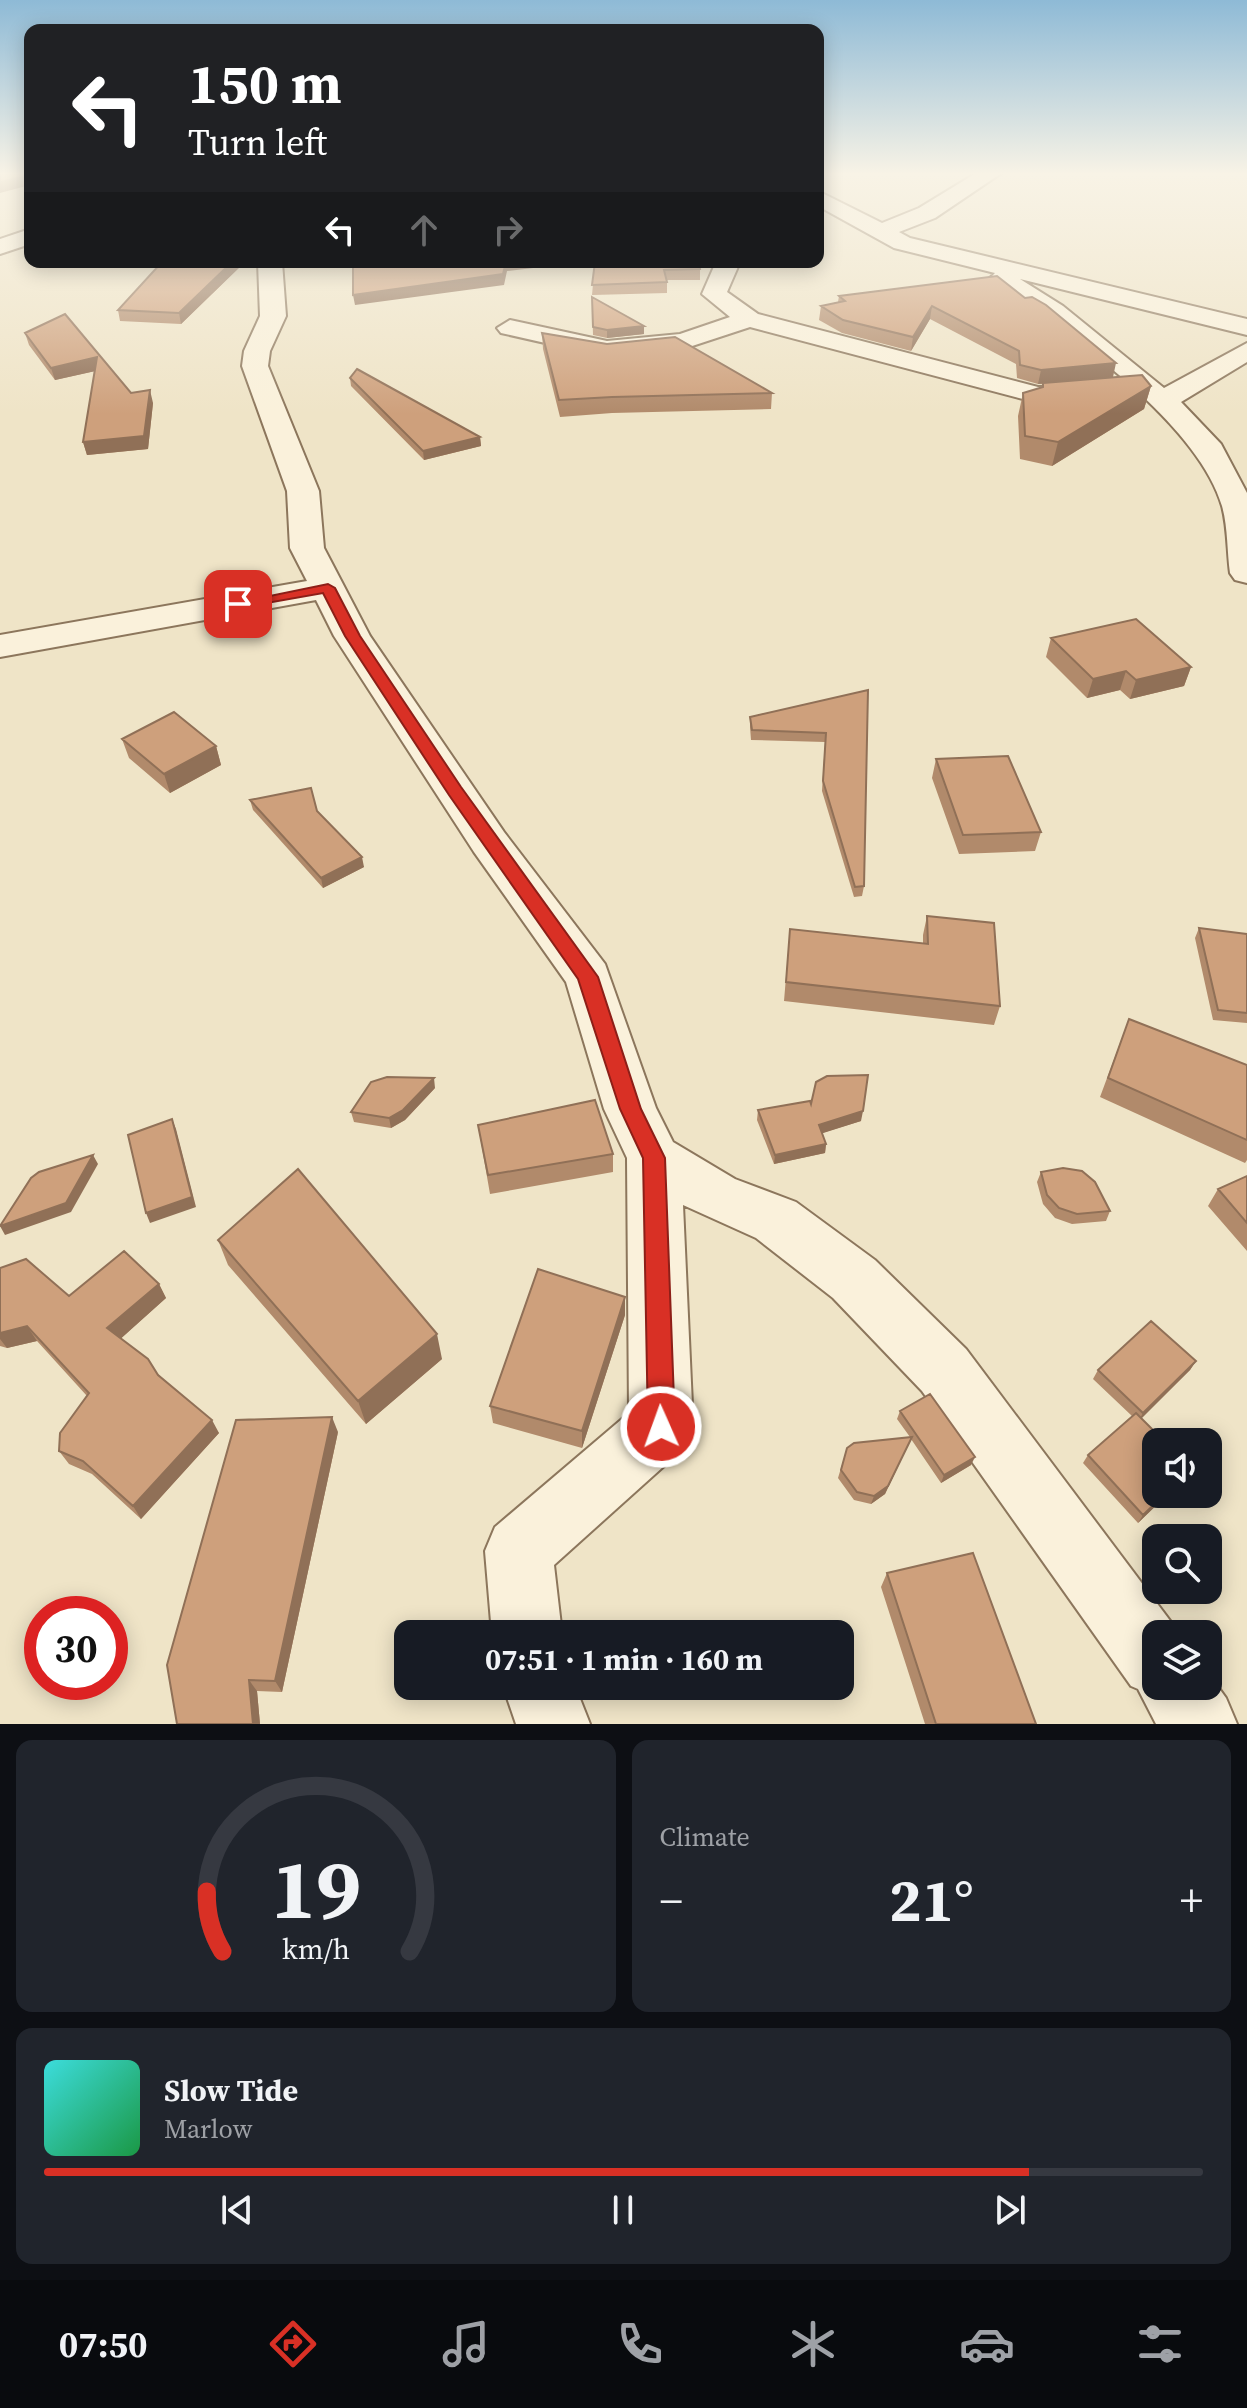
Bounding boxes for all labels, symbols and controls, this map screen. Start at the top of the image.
text: 150 m [188,45,342,122]
icon: left [56,56,160,160]
text: Turn left [188,118,327,167]
icon: left [318,208,362,252]
icon: ahead [402,208,446,252]
icon: right [486,208,530,252]
pin [204,570,272,638]
icon: arrive [216,582,260,626]
position arrow [619,1385,703,1469]
map controls [1142,1428,1222,1700]
button: sound [1142,1428,1222,1508]
button: search [1142,1524,1222,1604]
speed limit sign: 30 [24,1596,128,1700]
button: layers [1142,1620,1222,1700]
text: 07:51 · 1 min · 160 m [485,1639,763,1680]
text: Climate [660,1819,750,1855]
text: 19 [271,1832,361,1946]
text: 21° [889,1859,974,1941]
text: − [660,1870,683,1931]
text: + [1180,1870,1203,1931]
text: km/h [282,1929,350,1969]
text: Slow Tide [164,2070,298,2111]
text: Marlow [164,2111,253,2147]
icon: previous [215,2188,259,2232]
icon: pause [601,2188,645,2232]
icon: next [988,2188,1032,2232]
icon: directions [265,2316,321,2372]
icon: music [438,2316,494,2372]
icon: phone [612,2316,668,2372]
icon: climate [785,2316,841,2372]
icon: car [959,2316,1015,2372]
icon: filters [1132,2316,1188,2372]
text: 07:50 [59,2320,148,2369]

